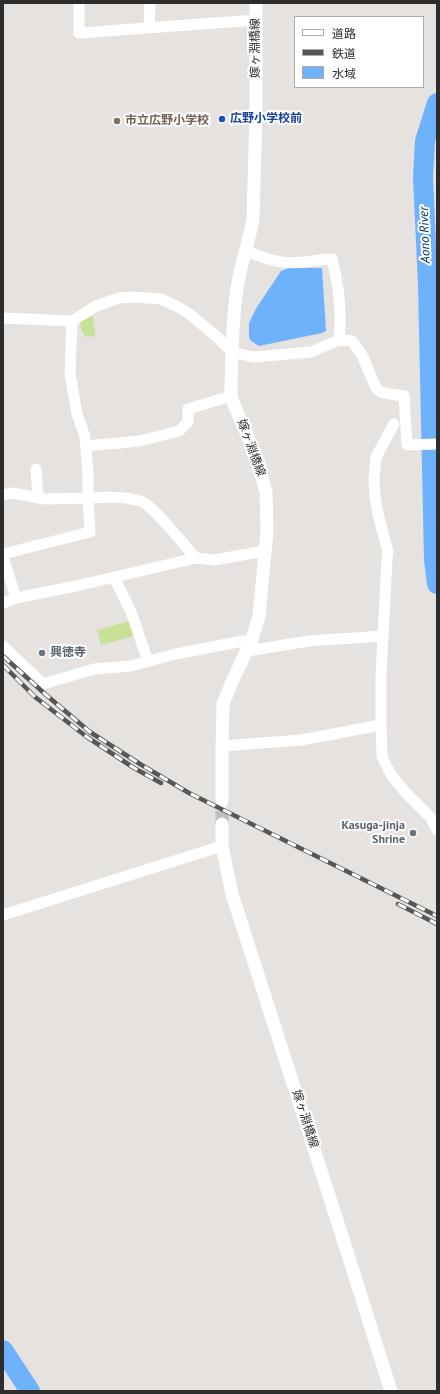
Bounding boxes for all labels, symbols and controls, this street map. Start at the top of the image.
legend [294,16,424,88]
street label: 嫁ヶ淵橋線 [249,18,263,78]
text: 道路 [332,26,356,41]
text: 鉄道 [332,46,356,61]
text: 水域 [332,66,356,81]
place label: 広野小学校前 [230,112,302,126]
place label: 市立広野小学校 [125,114,209,128]
marker: 広野小学校前 [217,114,227,124]
marker: 市立広野小学校 [112,116,122,126]
water label: Aono River [416,206,434,264]
street label: 嫁ヶ淵橋線 [234,417,268,479]
place label: 興徳寺 [50,646,86,660]
marker: 興徳寺 [37,648,47,658]
place label: Kasuga-jinja Shrine [341,819,405,847]
marker: Kasuga-jinja Shrine [408,828,418,838]
street label: 嫁ヶ淵橋線 [289,1088,321,1150]

